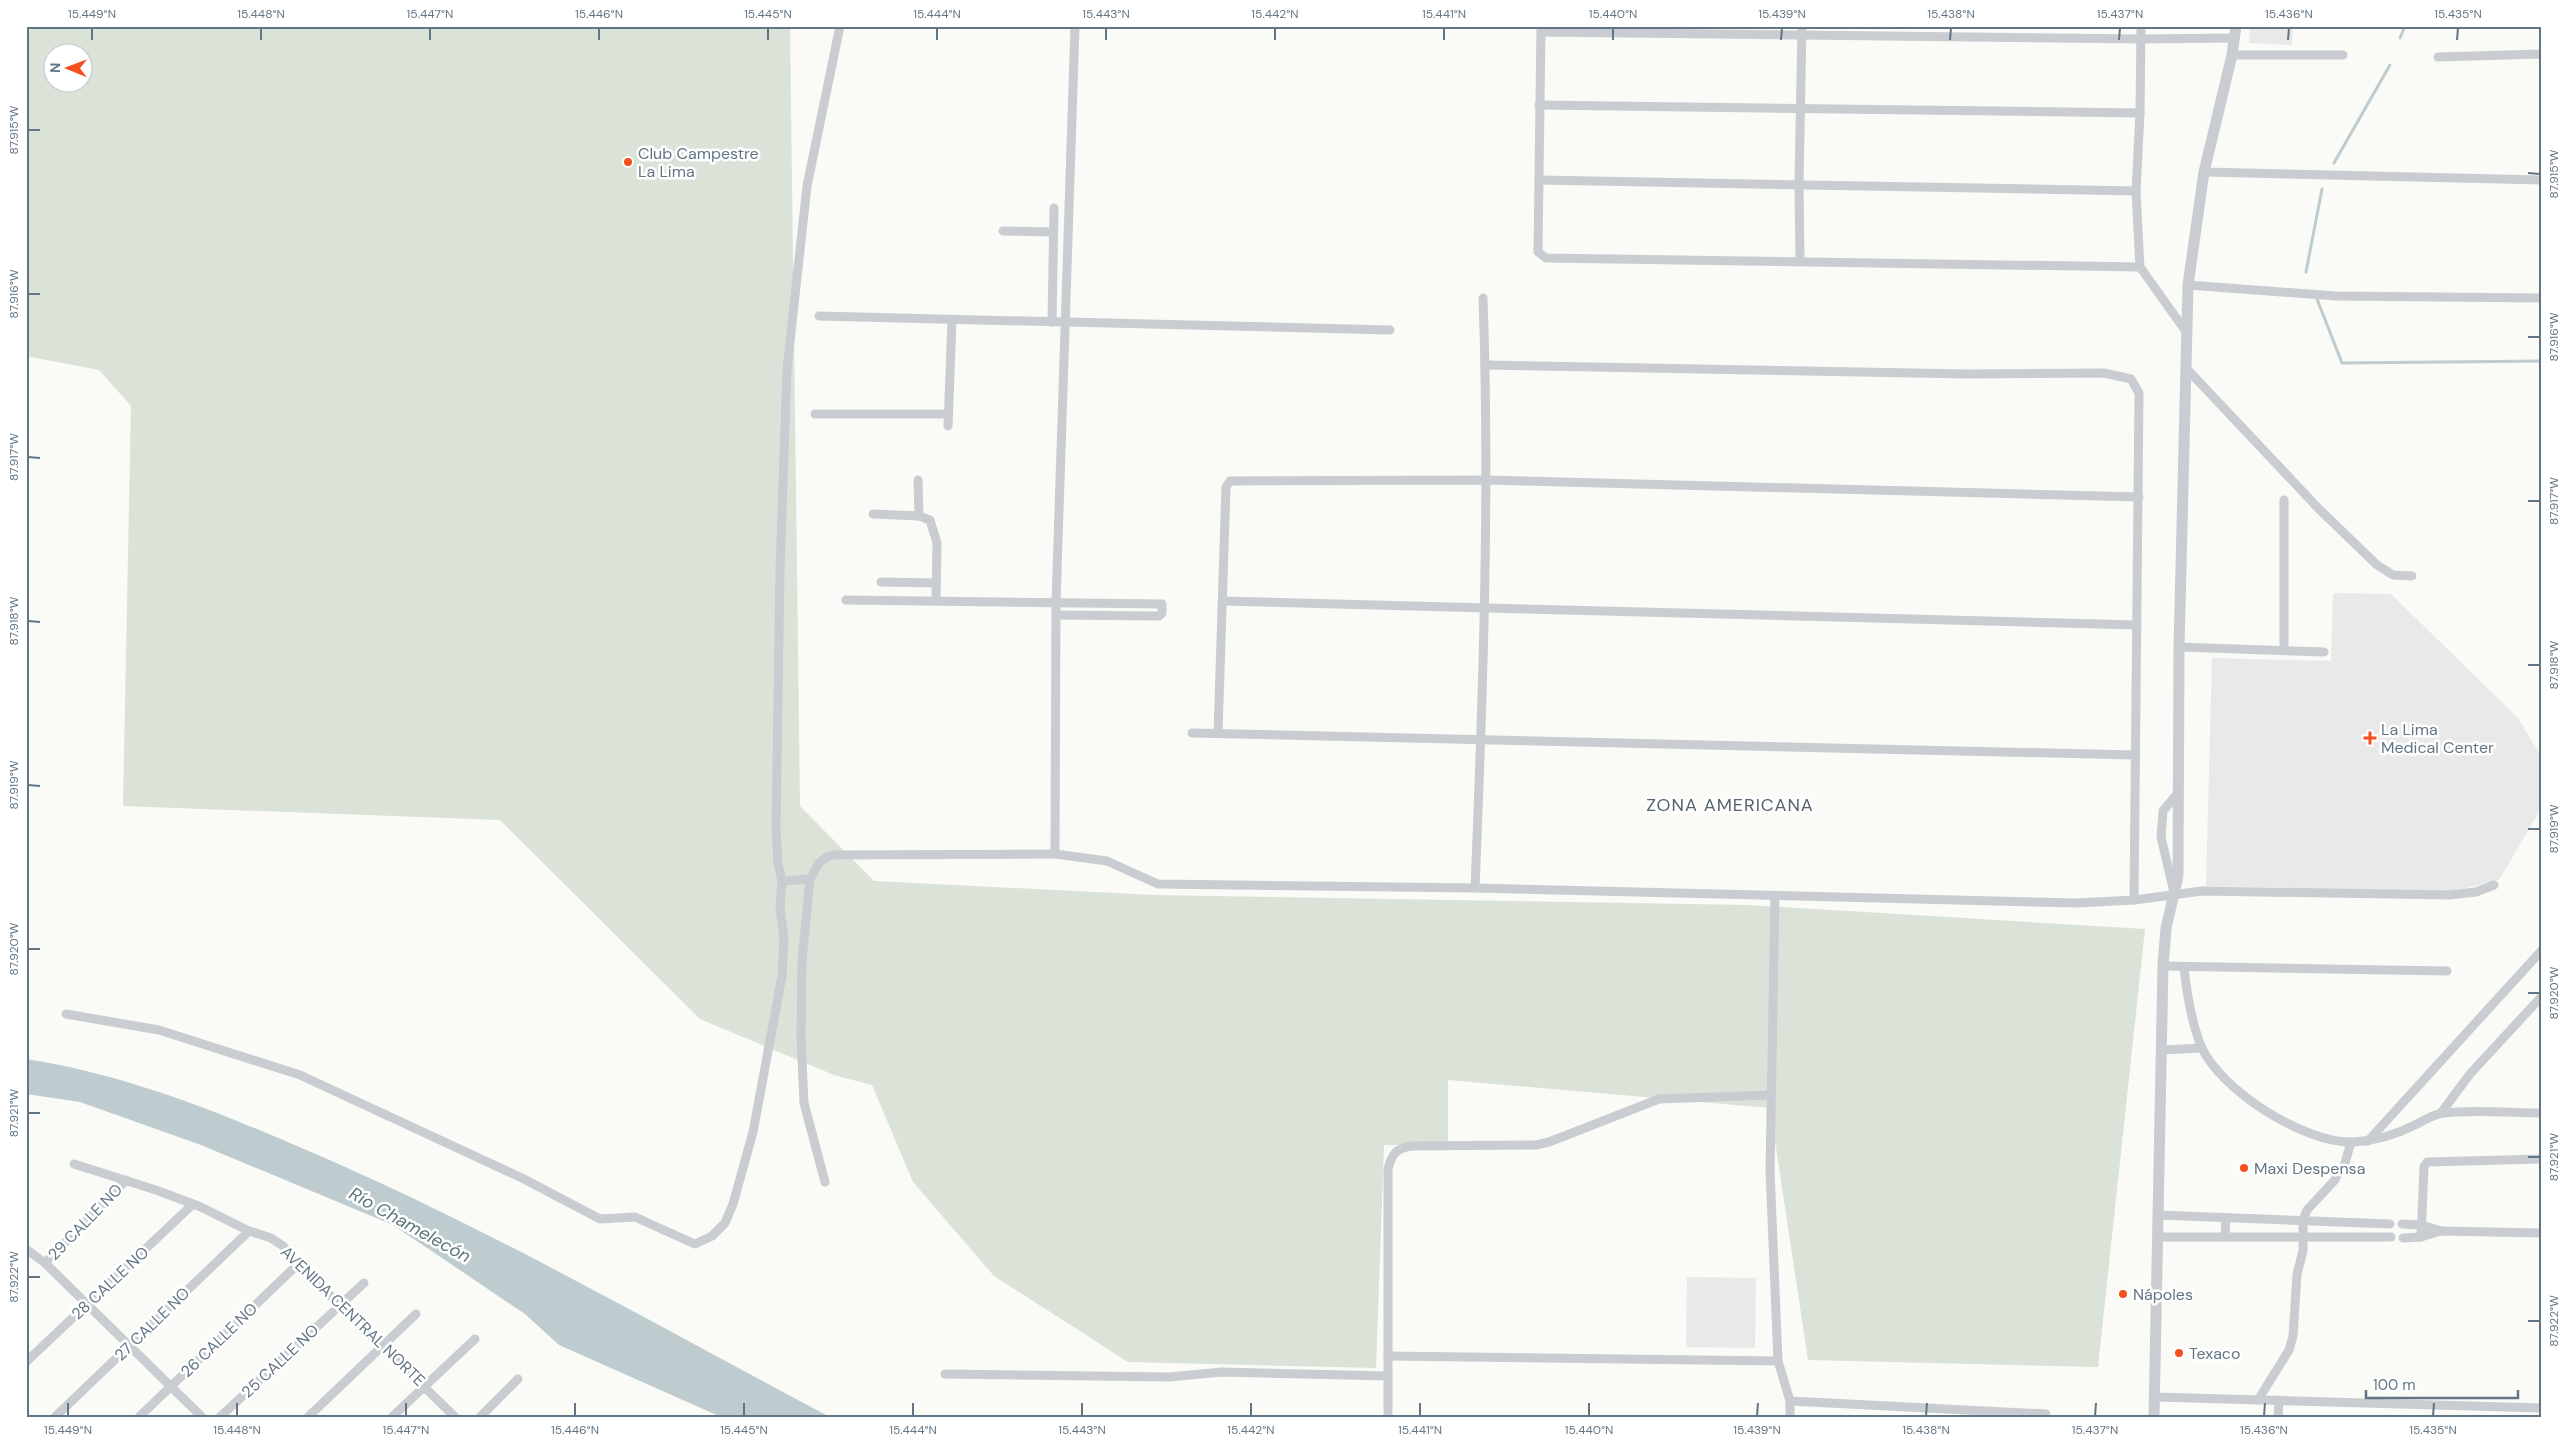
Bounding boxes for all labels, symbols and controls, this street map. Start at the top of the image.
text: 15.449°N [68,6,116,22]
text: 15.448°N [237,6,285,22]
text: 15.447°N [407,6,453,22]
text: 15.446°N [575,6,623,22]
text: 15.445°N [744,6,792,22]
text: 15.444°N [913,6,961,22]
text: 15.443°N [1082,6,1130,22]
text: 15.442°N [1251,6,1299,22]
text: 15.441°N [1422,6,1466,22]
text: 15.440°N [1589,6,1637,22]
text: 15.439°N [1758,6,1806,22]
text: 15.438°N [1927,6,1975,22]
text: 15.437°N [2097,6,2143,22]
text: 15.436°N [2265,6,2313,22]
text: 15.435°N [2434,6,2482,22]
north arrow [42,42,92,92]
text: N [46,63,64,73]
text: 87.915°W [6,105,22,154]
place label: Club Campestre La Lima [638,143,759,182]
text: 87.915°W [2546,149,2562,198]
marker: Club Campestre La Lima [622,156,634,168]
text: 87.916°W [6,269,22,319]
text: 87.916°W [2546,312,2562,362]
text: 87.917°W [6,433,22,481]
text: 87.917°W [2546,477,2562,525]
text: 87.918°W [6,596,22,645]
text: 87.918°W [2546,640,2562,689]
place label: La Lima Medical Center [2381,719,2494,758]
marker: La Lima Medical Center [2363,731,2377,745]
text: 87.919°W [6,760,22,810]
district label: ZONA AMERICANA [1646,793,1814,817]
text: 87.919°W [2546,804,2562,854]
text: 87.920°W [6,922,22,975]
text: 87.920°W [2546,966,2562,1019]
text: 87.921°W [6,1088,22,1137]
text: 87.921°W [2546,1132,2562,1181]
place label: Maxi Despensa [2254,1158,2365,1179]
marker: Maxi Despensa [2238,1162,2250,1174]
street label: 29 CALLE NO [43,1179,127,1265]
water label: Río Chamelecón [345,1182,475,1268]
street label: AVENIDA CENTRAL NORTE [276,1241,430,1391]
street label: 28 CALLE NO [67,1242,153,1324]
text: 87.922°W [6,1251,22,1303]
street label: 27 CALLE NO [110,1283,194,1365]
place label: Nápoles [2133,1284,2193,1305]
marker: Nápoles [2117,1288,2129,1300]
text: 87.922°W [2546,1295,2562,1347]
street label: 26 CALLE NO [176,1298,262,1382]
street label: 25 CALLE NO [237,1320,323,1402]
place label: Texaco [2189,1343,2241,1364]
marker: Texaco [2173,1347,2185,1359]
scale bar [2366,1368,2518,1400]
text: 100 m [2373,1375,2416,1395]
text: 15.449°N [44,1422,92,1438]
text: 15.448°N [213,1422,261,1438]
text: 15.447°N [383,1422,429,1438]
text: 15.446°N [551,1422,599,1438]
text: 15.445°N [720,1422,768,1438]
text: 15.444°N [889,1422,937,1438]
text: 15.443°N [1058,1422,1106,1438]
text: 15.442°N [1227,1422,1275,1438]
text: 15.441°N [1398,1422,1442,1438]
text: 15.440°N [1565,1422,1613,1438]
text: 15.439°N [1733,1422,1781,1438]
text: 15.438°N [1902,1422,1950,1438]
text: 15.437°N [2072,1422,2118,1438]
text: 15.436°N [2240,1422,2288,1438]
text: 15.435°N [2409,1422,2457,1438]

